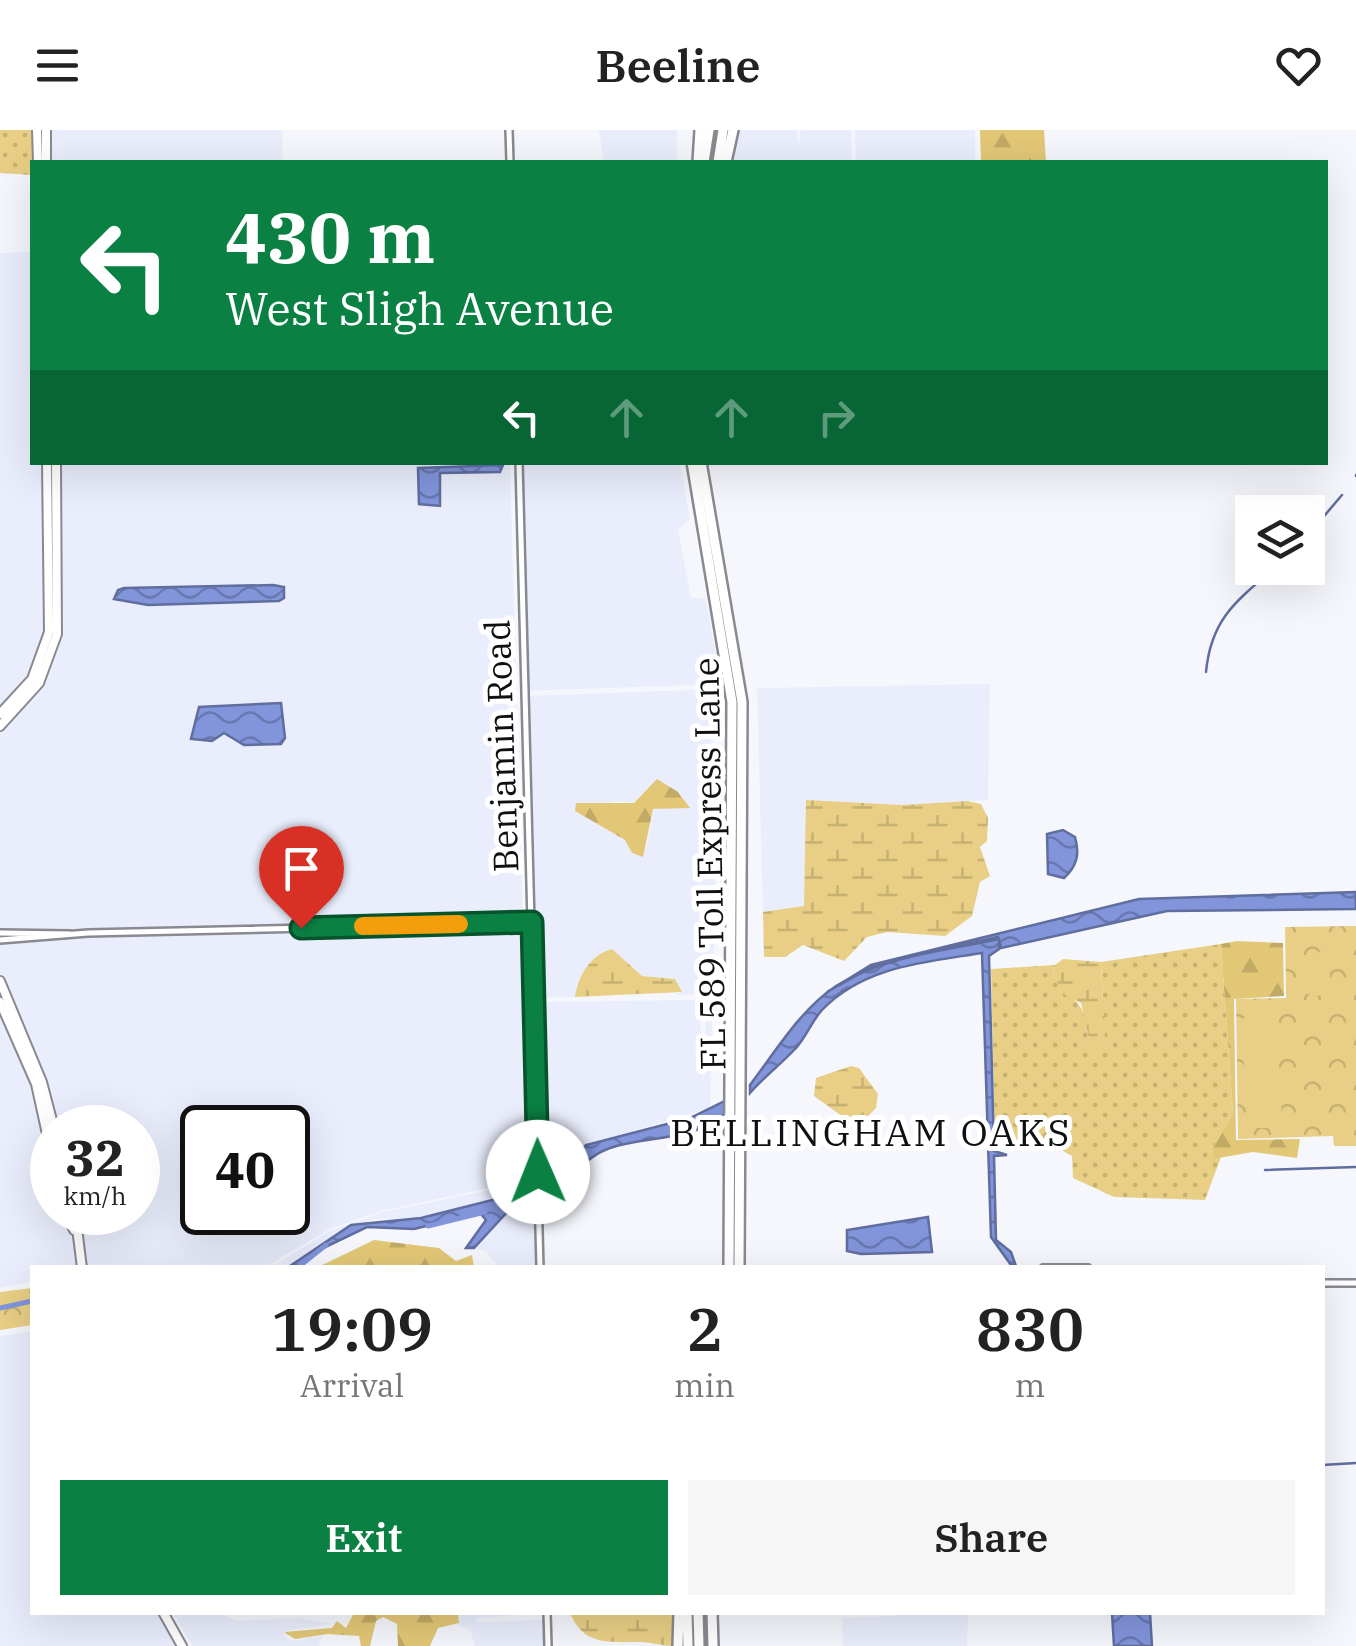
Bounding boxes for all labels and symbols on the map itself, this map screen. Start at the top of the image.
street label: Benjamin Road [474,619,528,873]
street label: FL 589 Toll Express Lane [682,657,736,1071]
pin [259,826,344,929]
speed limit sign: 40 [180,1105,310,1235]
district label: BELLINGHAM OAKS [670,1107,1072,1156]
position arrow [486,1120,590,1224]

